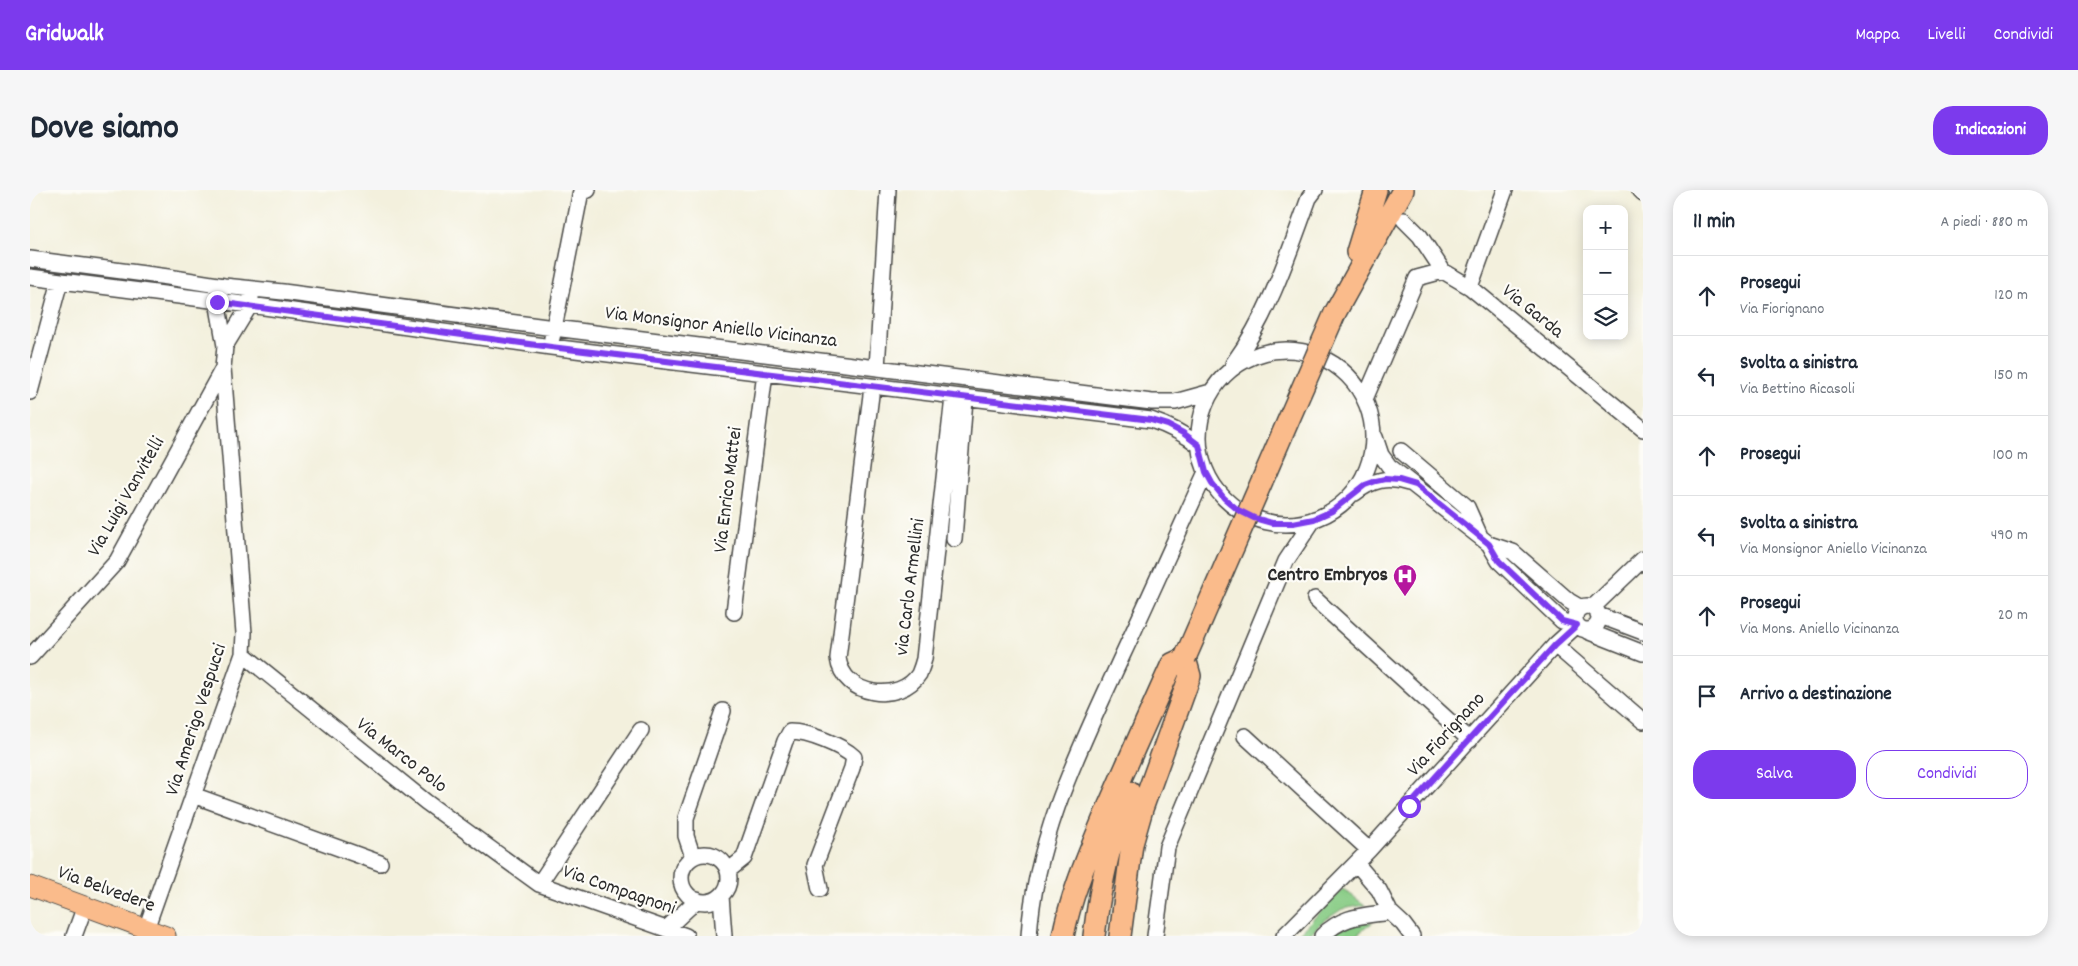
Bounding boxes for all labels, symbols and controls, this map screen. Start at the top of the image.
text: Gridwalk [25,18,104,52]
text: Mappa [1856,23,1900,48]
text: Livelli [1928,23,1966,48]
text: Condividi [1994,23,2053,48]
text: Dove siamo [30,105,179,155]
button: Indicazioni [1933,106,2048,155]
map controls [1583,205,1628,340]
button: + [1583,205,1628,250]
text: 11 min [1693,208,1735,238]
text: A piedi · 880 m [1941,211,2028,234]
button: − [1583,250,1628,295]
text: Prosegui [1740,271,1800,298]
street label: Via Garda [1495,278,1570,346]
icon: ahead [1693,282,1721,310]
text: 120 m [1994,284,2028,307]
route end [206,291,229,314]
button: layers [1583,295,1628,340]
text: Via Fiorignano [1740,298,1824,321]
street label: Via Monsignor Aniello Vicinanza [603,300,839,356]
text: Svolta a sinistra [1740,351,1858,378]
icon: left [1693,362,1721,390]
text: 150 m [1994,364,2028,387]
text: Via Bettino Ricasoli [1740,378,1855,401]
street label: Via Enrico Mattei [707,425,751,554]
street label: Via Luigi Vanvitelli [81,432,173,562]
icon: ahead [1693,442,1721,470]
text: Prosegui [1740,442,1800,469]
text: 100 m [1992,444,2028,467]
text: Svolta a sinistra [1740,511,1858,538]
street label: via Carlo Armellini [889,517,933,657]
icon: left [1693,522,1721,550]
text: 490 m [1991,524,2028,547]
text: Via Monsignor Aniello Vicinanza [1740,538,1927,561]
place label: Centro Embryos [1267,562,1388,590]
hospital icon: Centro Embryos [1392,563,1418,597]
text: Prosegui [1740,591,1800,618]
icon: ahead [1693,602,1721,630]
text: 20 m [1998,604,2028,627]
text: Via Mons. Aniello Vicinanza [1740,618,1899,641]
street label: Via Amerigo Vespucci [159,640,235,800]
icon: arrive [1693,682,1721,710]
text: Arrivo a destinazione [1740,682,1892,709]
street label: Via Fiorignano [1401,686,1493,784]
street label: Via Marco Polo [349,711,453,801]
button: Salva [1693,750,1856,799]
button: Condividi [1866,750,2028,799]
route start [1398,795,1421,818]
street label: Via Belvedere [53,859,159,921]
street label: Via Compagnoni [559,859,680,924]

